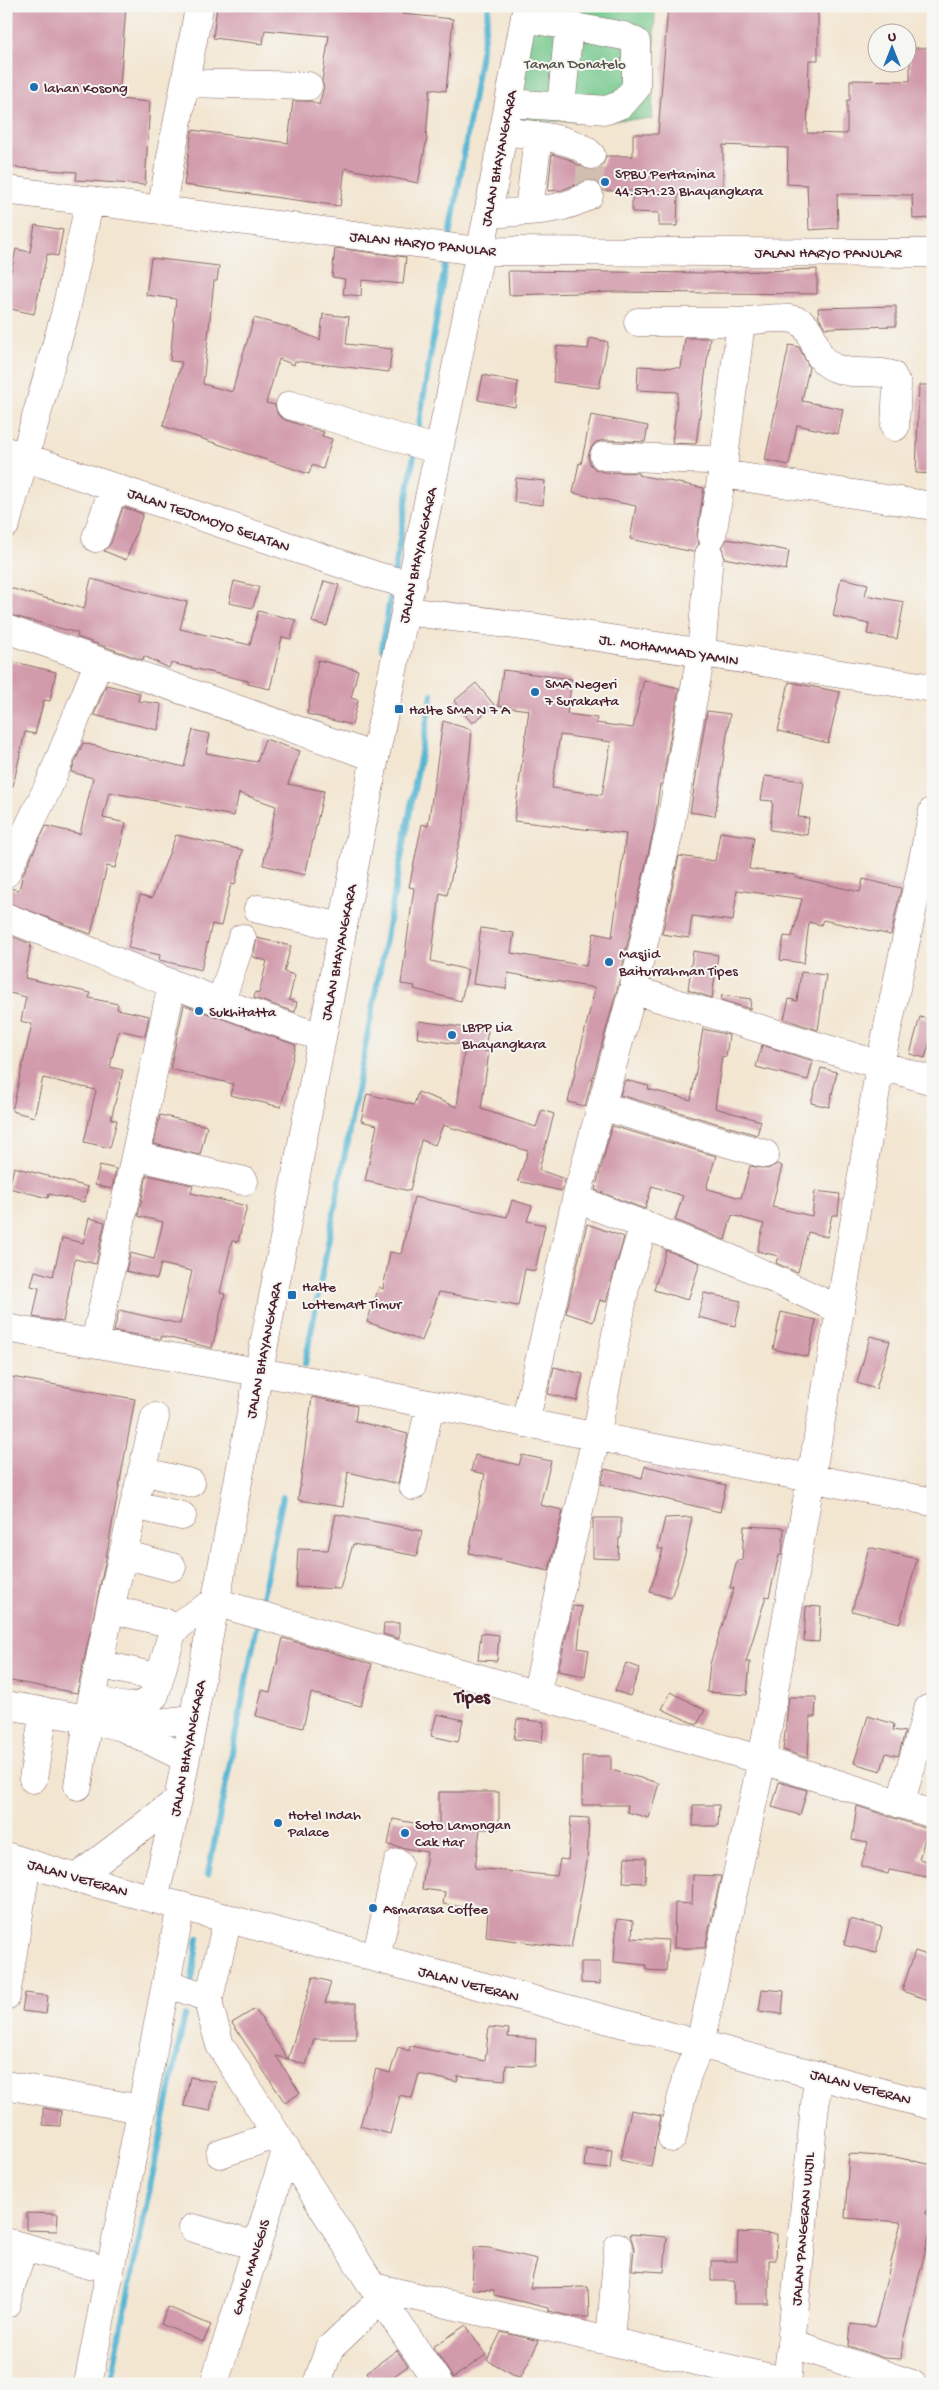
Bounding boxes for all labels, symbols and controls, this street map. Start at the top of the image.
north arrow [866,22,916,72]
text: U [888,29,896,46]
park label: Taman Donatelo [523,56,626,74]
place label: lahan Kosong [44,80,128,98]
marker: lahan Kosong [28,81,40,93]
street label: JALAN BHAYANGKARA [478,88,522,228]
place label: SPBU Pertamina 44.571.23 Bhayangkara [615,166,764,201]
marker: SPBU Pertamina 44.571.23 Bhayangkara [599,176,611,188]
street label: JALAN HARYO PANULAR [349,228,498,262]
street label: JALAN HARYO PANULAR [754,245,903,263]
street label: JALAN TEJOMOYO SELATAN [125,485,292,557]
street label: JALAN BHAYANGKARA [396,485,442,625]
street label: JL. MOHAMMAD YAMIN [598,631,740,671]
place label: SMA Negeri 7 Surakarta [544,676,619,711]
marker: SMA Negeri 7 Surakarta [529,686,541,698]
place label: Halte SMA N 7 A [409,702,511,720]
marker: Halte SMA N 7 A [393,703,405,715]
street label: JALAN BHAYANGKARA [318,882,362,1022]
place label: Masjid Baiturrahman Tipes [618,946,738,981]
marker: Masjid Baiturrahman Tipes [603,956,615,968]
place label: Sukhitatta [209,1004,277,1022]
marker: Sukhitatta [193,1005,205,1017]
place label: LBPP Lia Bhayangkara [461,1019,547,1054]
marker: LBPP Lia Bhayangkara [446,1029,458,1041]
place label: Halte Lottemart Timur [302,1279,403,1314]
street label: JALAN BHAYANGKARA [243,1280,287,1420]
marker: Halte Lottemart Timur [286,1289,298,1301]
street label: JALAN BHAYANGKARA [167,1678,211,1818]
district label: Tipes [452,1688,491,1709]
place label: Hotel Indah Palace [287,1807,361,1842]
marker: Hotel Indah Palace [272,1817,284,1829]
place label: Soto Lamongan Cak Har [415,1817,511,1852]
marker: Soto Lamongan Cak Har [399,1827,411,1839]
street label: JALAN VETERAN [25,1856,130,1902]
place label: Asmarasa Coffee [383,1901,488,1919]
marker: Asmarasa Coffee [367,1902,379,1914]
street label: JALAN VETERAN [416,1963,521,2007]
street label: JALAN VETERAN [808,2066,913,2110]
street label: JALAN PANGERAN WIJIL [788,2151,820,2306]
street label: GANG MANGGIS [229,2217,275,2318]

